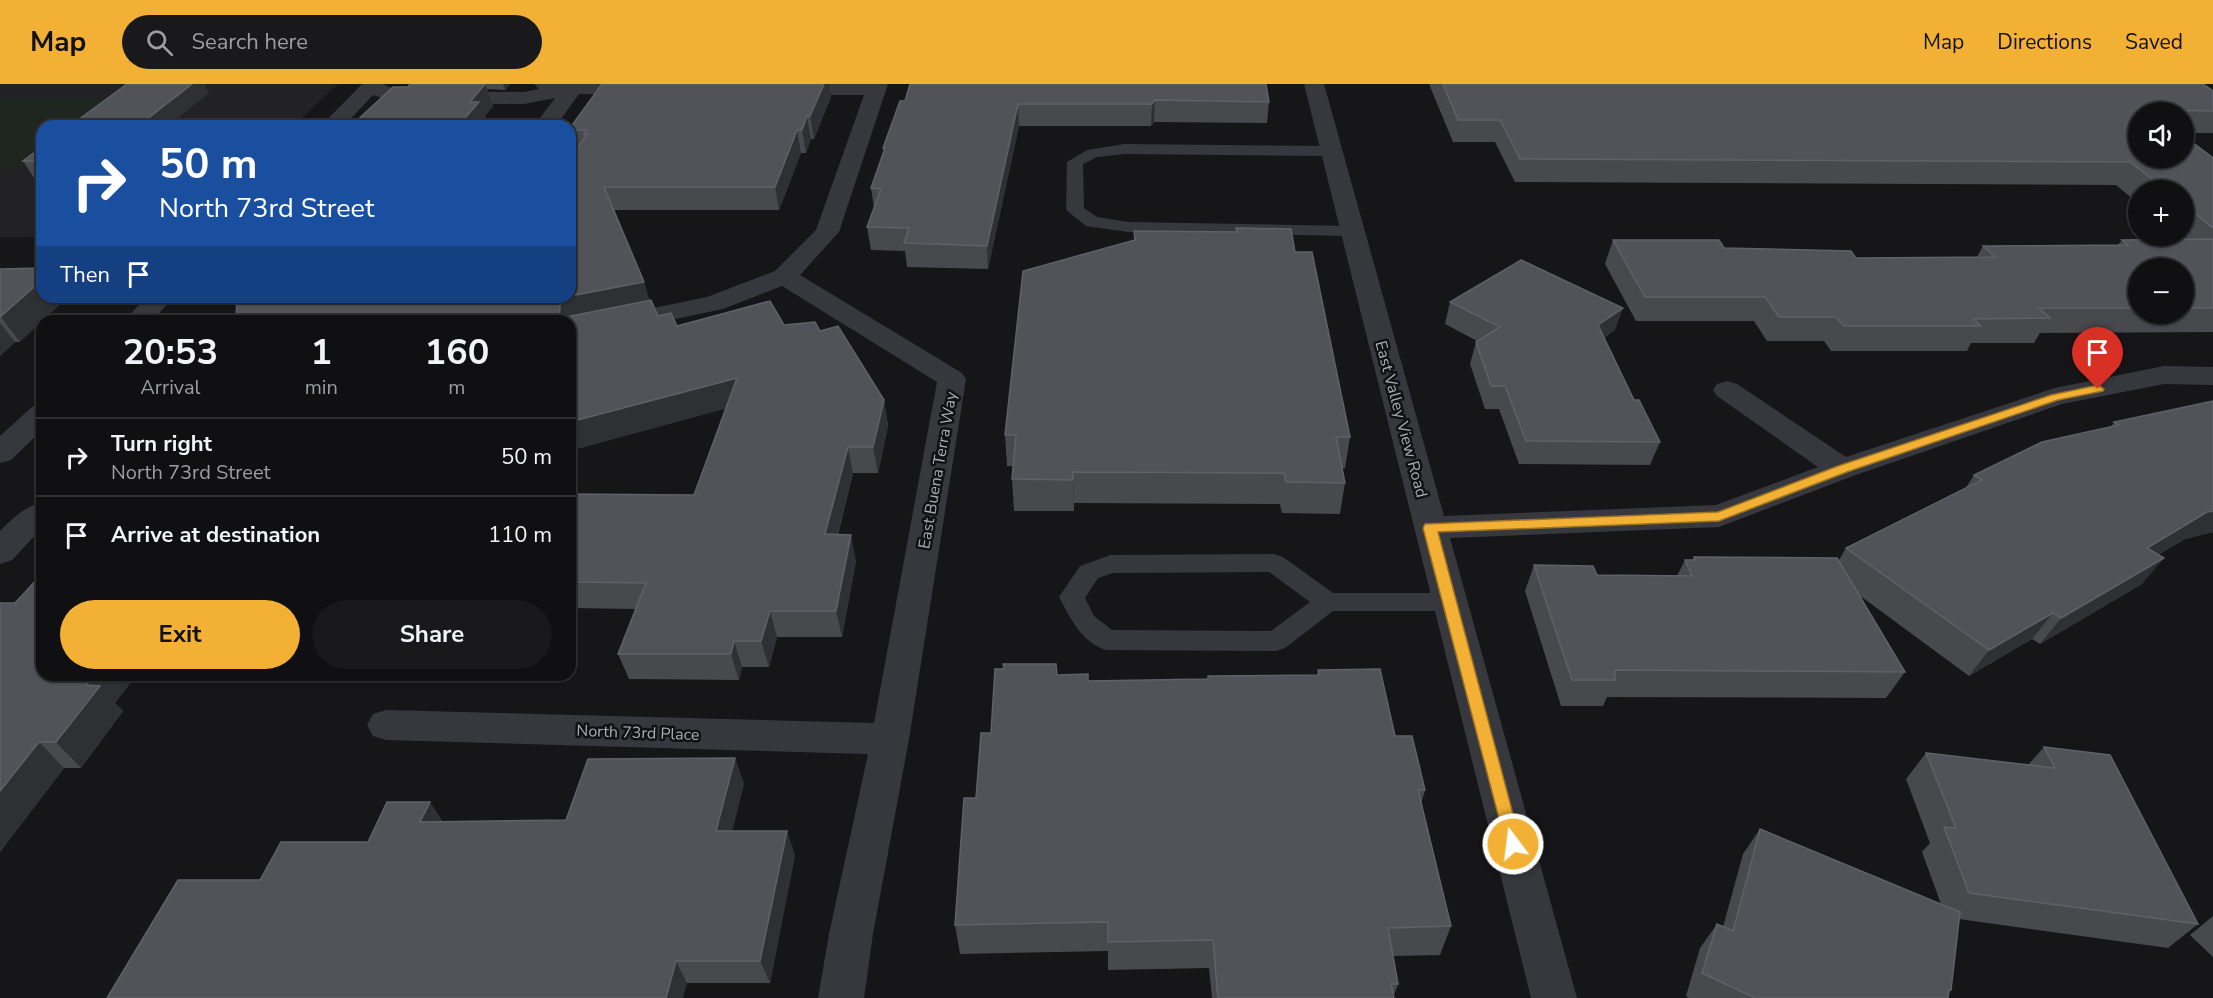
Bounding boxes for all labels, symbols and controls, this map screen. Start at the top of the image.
search box [122,15,542,69]
text: Map [30,23,86,61]
icon: search [143,26,176,59]
text: Search here [191,27,308,57]
text: Map [1923,28,1964,56]
text: Directions [1997,28,2092,56]
text: Saved [2125,28,2183,56]
map controls [2128,102,2194,324]
button: sound [2128,102,2194,168]
text: 50 m [159,136,258,193]
icon: right [60,144,138,222]
button: + [2128,180,2194,246]
text: North 73rd Street [159,190,374,227]
icon: arrive [122,258,155,291]
button: − [2128,258,2194,324]
text: Then [60,260,110,290]
pin [2072,327,2123,389]
text: 20:53 [123,328,218,377]
text: 1 [310,328,332,377]
text: 160 [424,328,489,377]
icon: arrive [2081,336,2114,369]
street label: East Valley View Road [1369,338,1433,500]
text: Arrival [140,374,200,401]
text: min [305,374,338,401]
text: m [448,374,465,401]
street label: East Buena Terra Way [913,389,963,550]
text: Turn right [111,429,212,459]
icon: right [60,441,93,474]
text: 50 m [501,442,552,472]
text: North 73rd Street [111,459,271,486]
icon: arrive [60,519,93,552]
text: Arrive at destination [111,520,320,550]
text: 110 m [488,520,552,550]
button: Exit [60,600,300,669]
button: Share [312,600,552,669]
street label: North 73rd Place [576,720,700,746]
position arrow [1481,812,1545,876]

